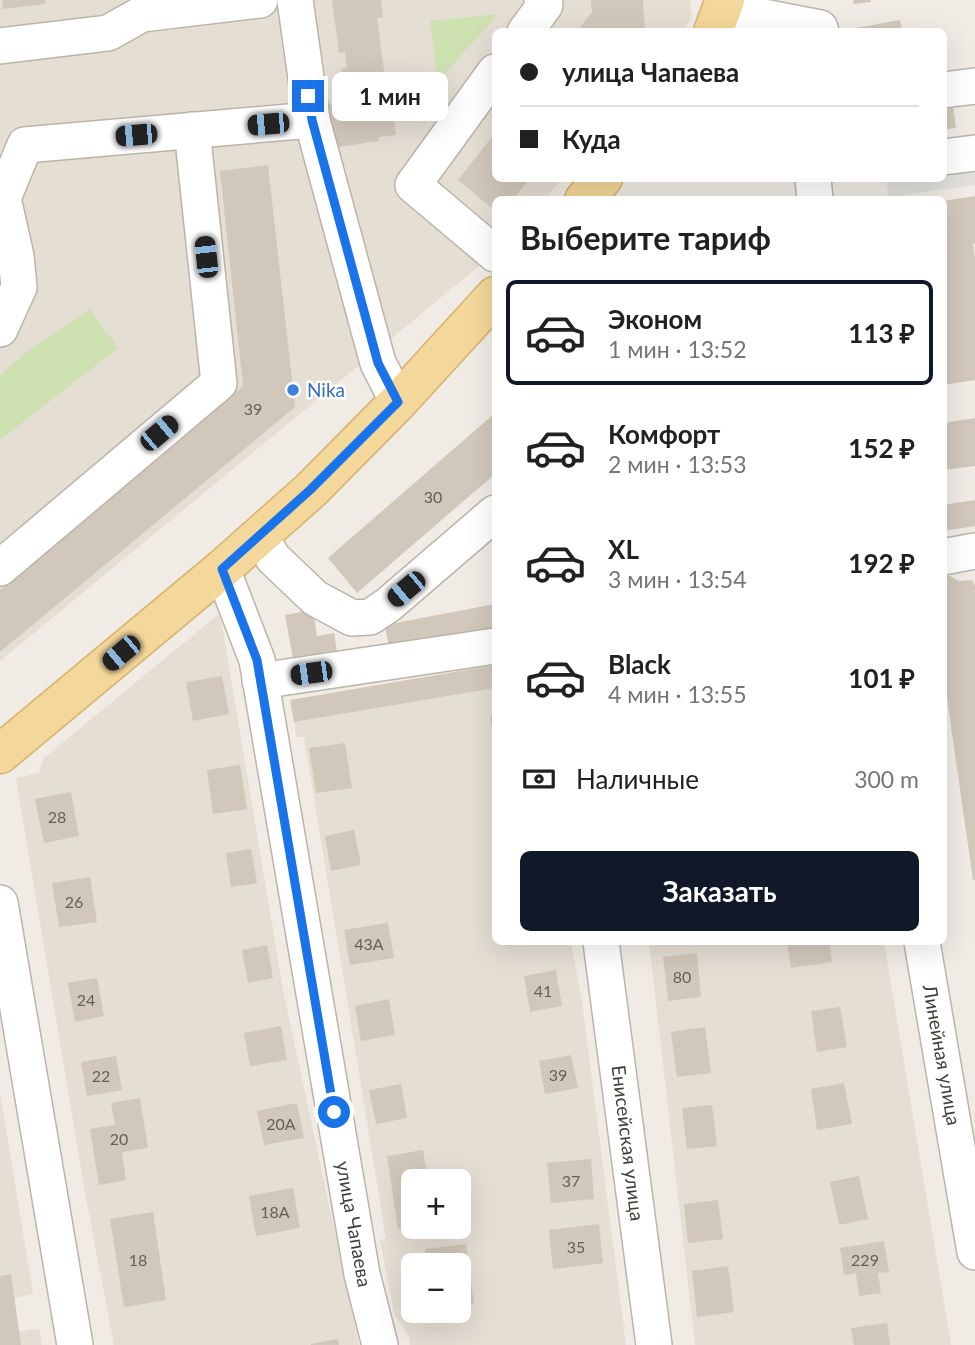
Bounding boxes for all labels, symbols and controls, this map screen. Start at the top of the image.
text: улица Чапаева [562,56,739,88]
callout: 1 мин [332,72,448,120]
route end [292,80,324,112]
text: 1 мин [359,82,421,110]
car [247,112,290,136]
car [115,123,158,147]
text: Куда [562,123,621,155]
text: Выберите тариф [520,218,771,257]
car [194,235,219,279]
icon: car [524,301,587,364]
text: Эконом [608,303,702,335]
text: 113 ₽ [848,317,915,349]
text: 1 мин · 13:52 [608,335,747,363]
place label: Nika [307,378,345,401]
marker: Nika [285,382,301,398]
house number: 39 [244,399,262,418]
car [137,411,182,455]
icon: car [524,416,587,479]
text: Комфорт [608,418,720,450]
text: 152 ₽ [848,432,915,464]
text: 2 мин · 13:53 [608,450,747,478]
house number: 30 [424,487,442,506]
icon: car [524,531,587,594]
text: XL [608,533,639,565]
text: 192 ₽ [848,547,915,579]
text: 3 мин · 13:54 [608,565,747,593]
car [384,567,429,611]
car [99,631,144,675]
icon: car [524,646,587,709]
text: Black [608,648,671,680]
car [289,660,334,686]
text: 101 ₽ [848,662,915,694]
text: 4 мин · 13:55 [608,680,747,708]
icon: cash [520,760,558,798]
text: Наличные [576,763,699,795]
text: 300 m [854,765,919,793]
house number: 28 [48,807,66,826]
button: Заказать [520,851,919,931]
house number: 26 [65,892,83,911]
house number: 43А [354,934,384,953]
house number: 80 [673,967,691,986]
house number: 41 [534,981,552,1000]
street label: Линейная улица [919,982,966,1127]
house number: 24 [77,990,95,1009]
street label: Енисейская улица [608,1064,649,1222]
house number: 39 [549,1065,567,1084]
house number: 22 [92,1066,110,1085]
route start [318,1096,350,1128]
house number: 20А [266,1114,296,1133]
house number: 20 [110,1129,128,1148]
street label: улица Чапаева [332,1159,377,1289]
map controls [401,1169,471,1323]
button: + [401,1169,471,1239]
house number: 37 [562,1171,580,1190]
house number: 18А [260,1202,290,1221]
house number: 35 [567,1237,585,1256]
house number: 18 [129,1250,147,1269]
house number: 229 [851,1250,879,1269]
button: − [401,1253,471,1323]

